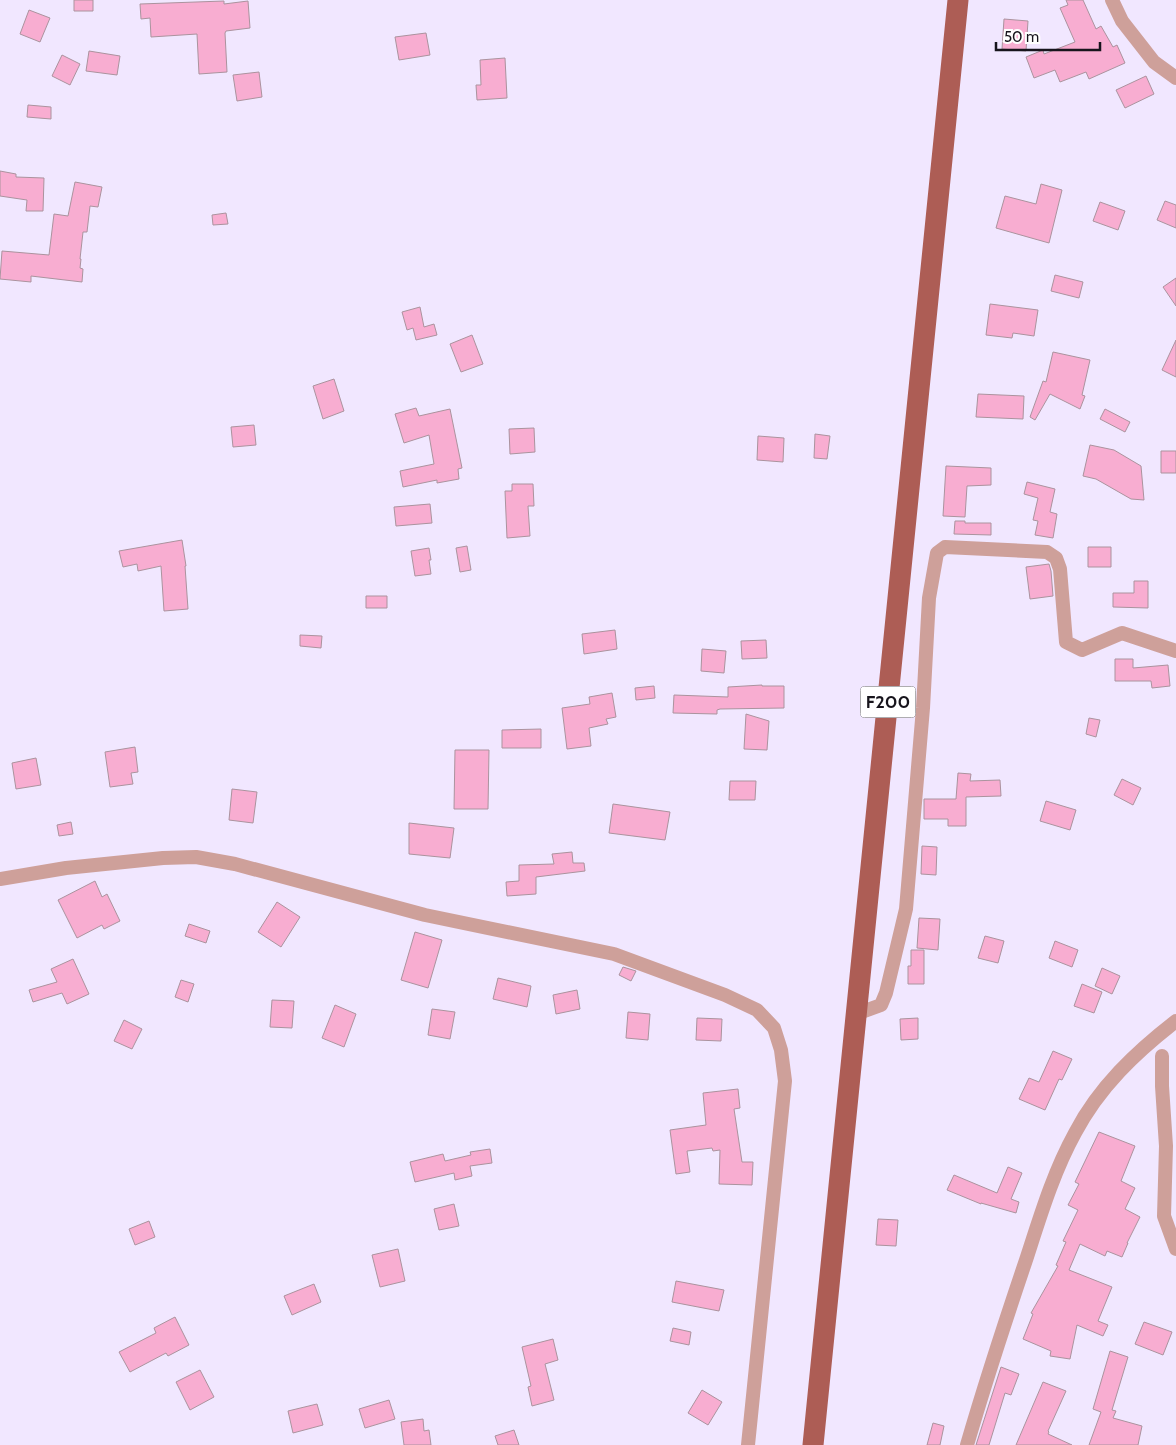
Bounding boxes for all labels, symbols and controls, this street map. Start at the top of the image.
scale bar [996,20,1100,52]
text: 50 m [1004,28,1039,46]
road number: F200 [860,686,916,718]

